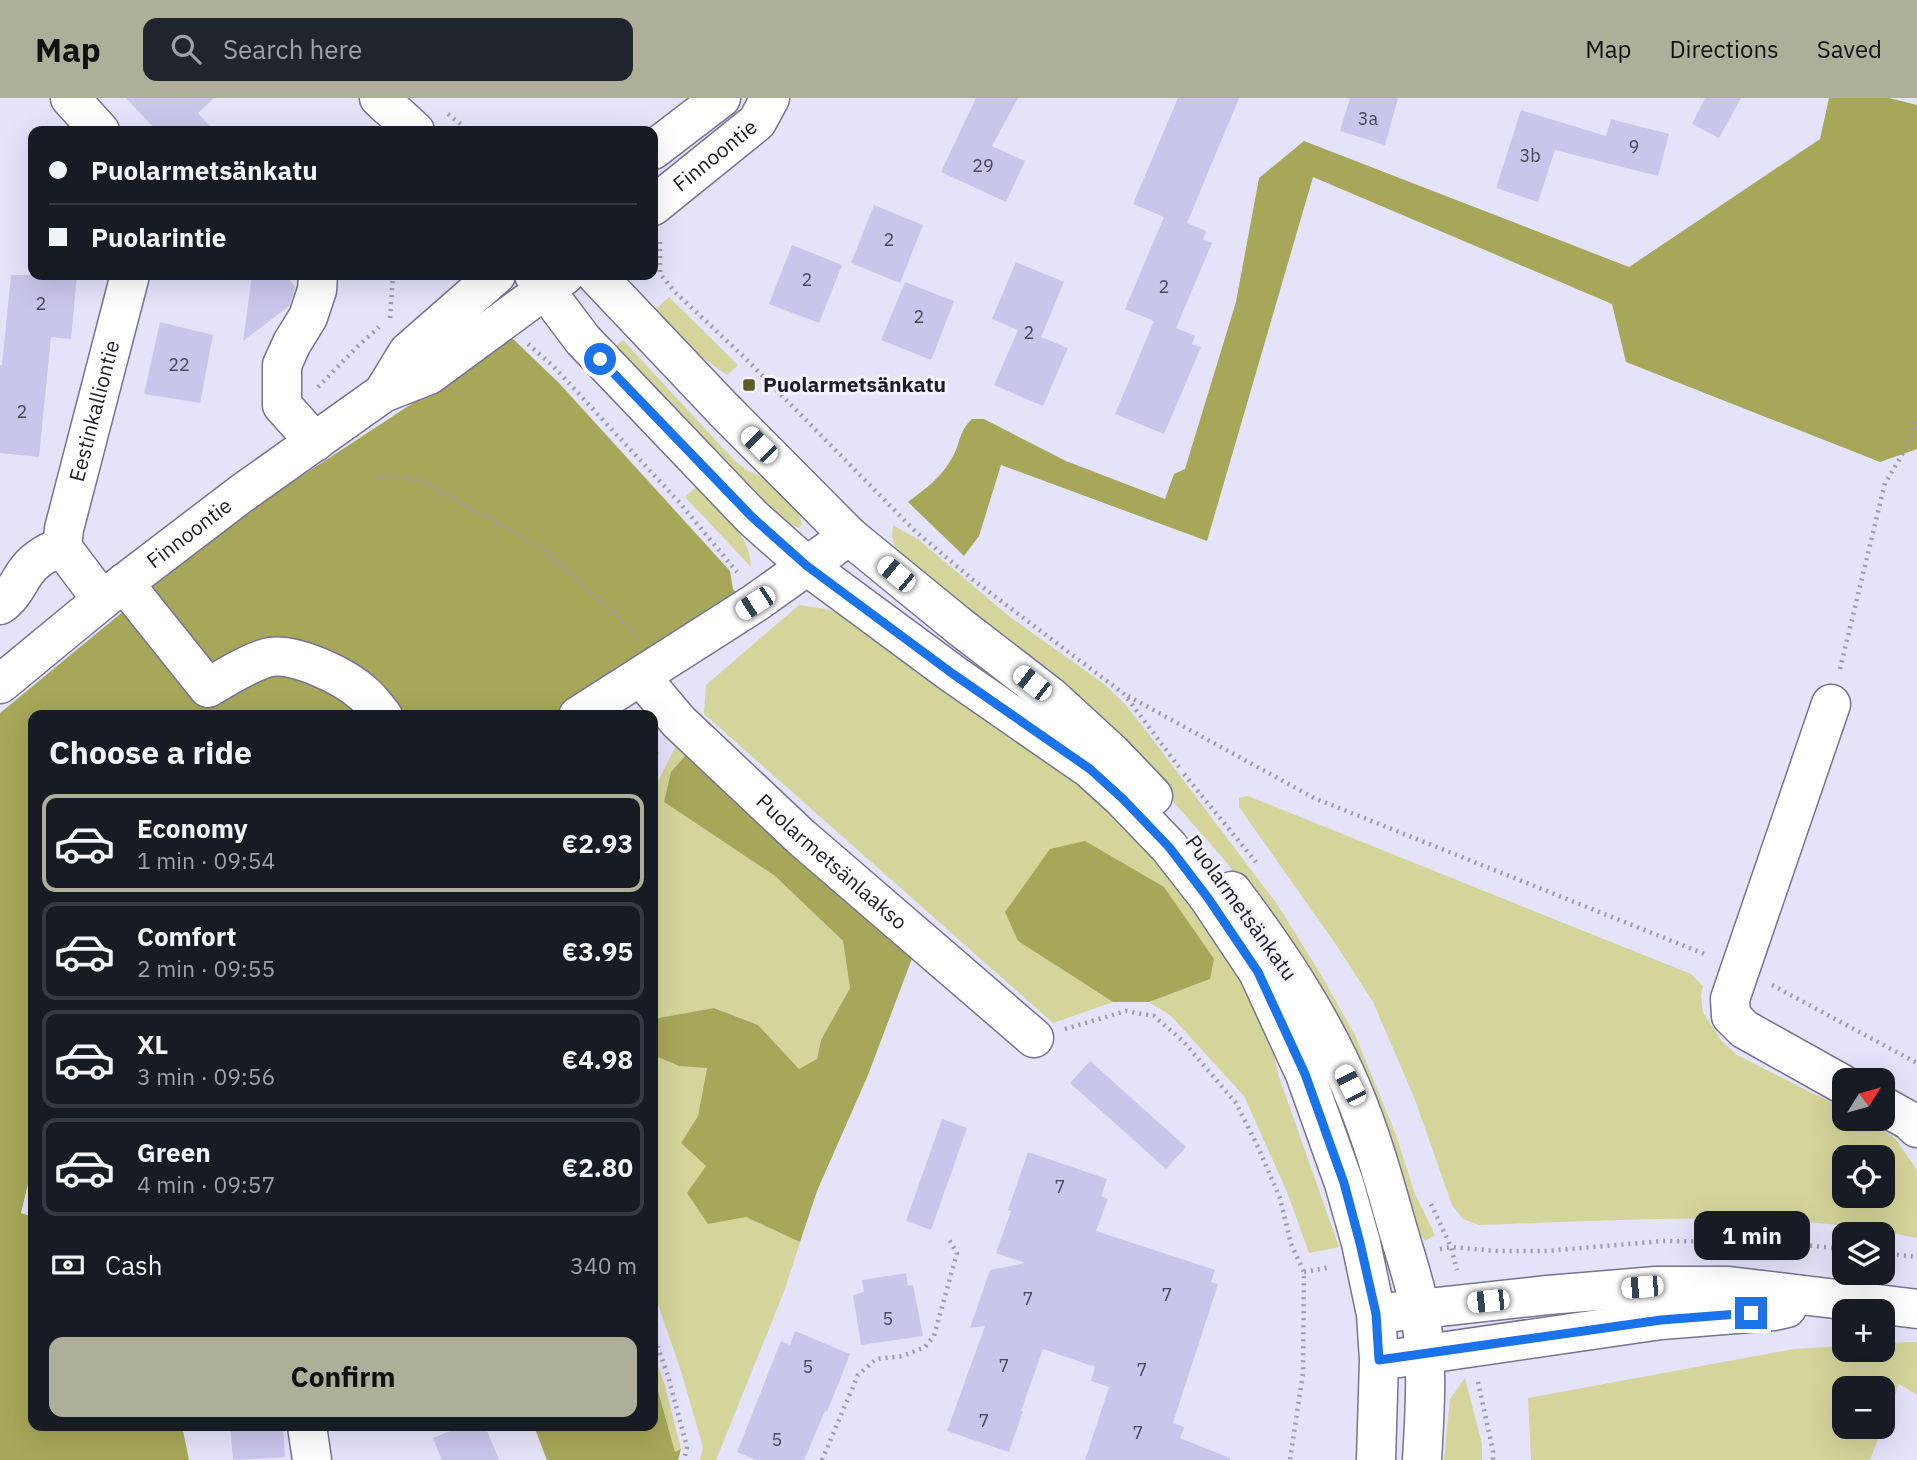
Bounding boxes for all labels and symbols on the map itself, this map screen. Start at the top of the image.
house number: 3a [1358,107,1379,130]
street label: Finnoontie [667,112,762,197]
house number: 9 [1629,135,1639,158]
house number: 3b [1519,144,1541,167]
house number: 29 [972,154,994,177]
house number: 2 [884,228,894,251]
house number: 2 [802,268,812,291]
house number: 2 [1159,275,1169,298]
house number: 2 [36,292,46,315]
house number: 2 [914,305,924,328]
house number: 2 [1024,321,1034,344]
street label: Eestinkalliontie [62,337,125,484]
route start [584,343,616,375]
house number: 22 [168,353,190,376]
place label: Puolarmetsänkatu [763,370,946,398]
marker: Puolarmetsänkatu [741,377,757,393]
house number: 2 [17,400,27,423]
car [737,423,782,467]
street label: Finnoontie [140,491,237,574]
car [874,552,919,596]
car [732,583,779,623]
car [1009,662,1056,704]
street label: Puolarmetsänlaakso [751,787,914,936]
street label: Puolarmetsänkatu [1180,829,1304,986]
car [1332,1062,1369,1108]
north arrow [1832,1068,1895,1130]
house number: 7 [1055,1175,1065,1198]
callout: 1 min [1693,1212,1809,1260]
car [1621,1275,1664,1299]
house number: 7 [1162,1283,1172,1306]
house number: 7 [1023,1287,1033,1310]
car [1467,1288,1510,1314]
route end [1735,1297,1767,1329]
house number: 5 [883,1307,893,1330]
house number: 7 [999,1354,1009,1377]
house number: 5 [803,1355,813,1378]
house number: 7 [1137,1358,1147,1381]
house number: 7 [979,1409,989,1432]
house number: 7 [1133,1421,1143,1444]
house number: 5 [772,1428,782,1451]

